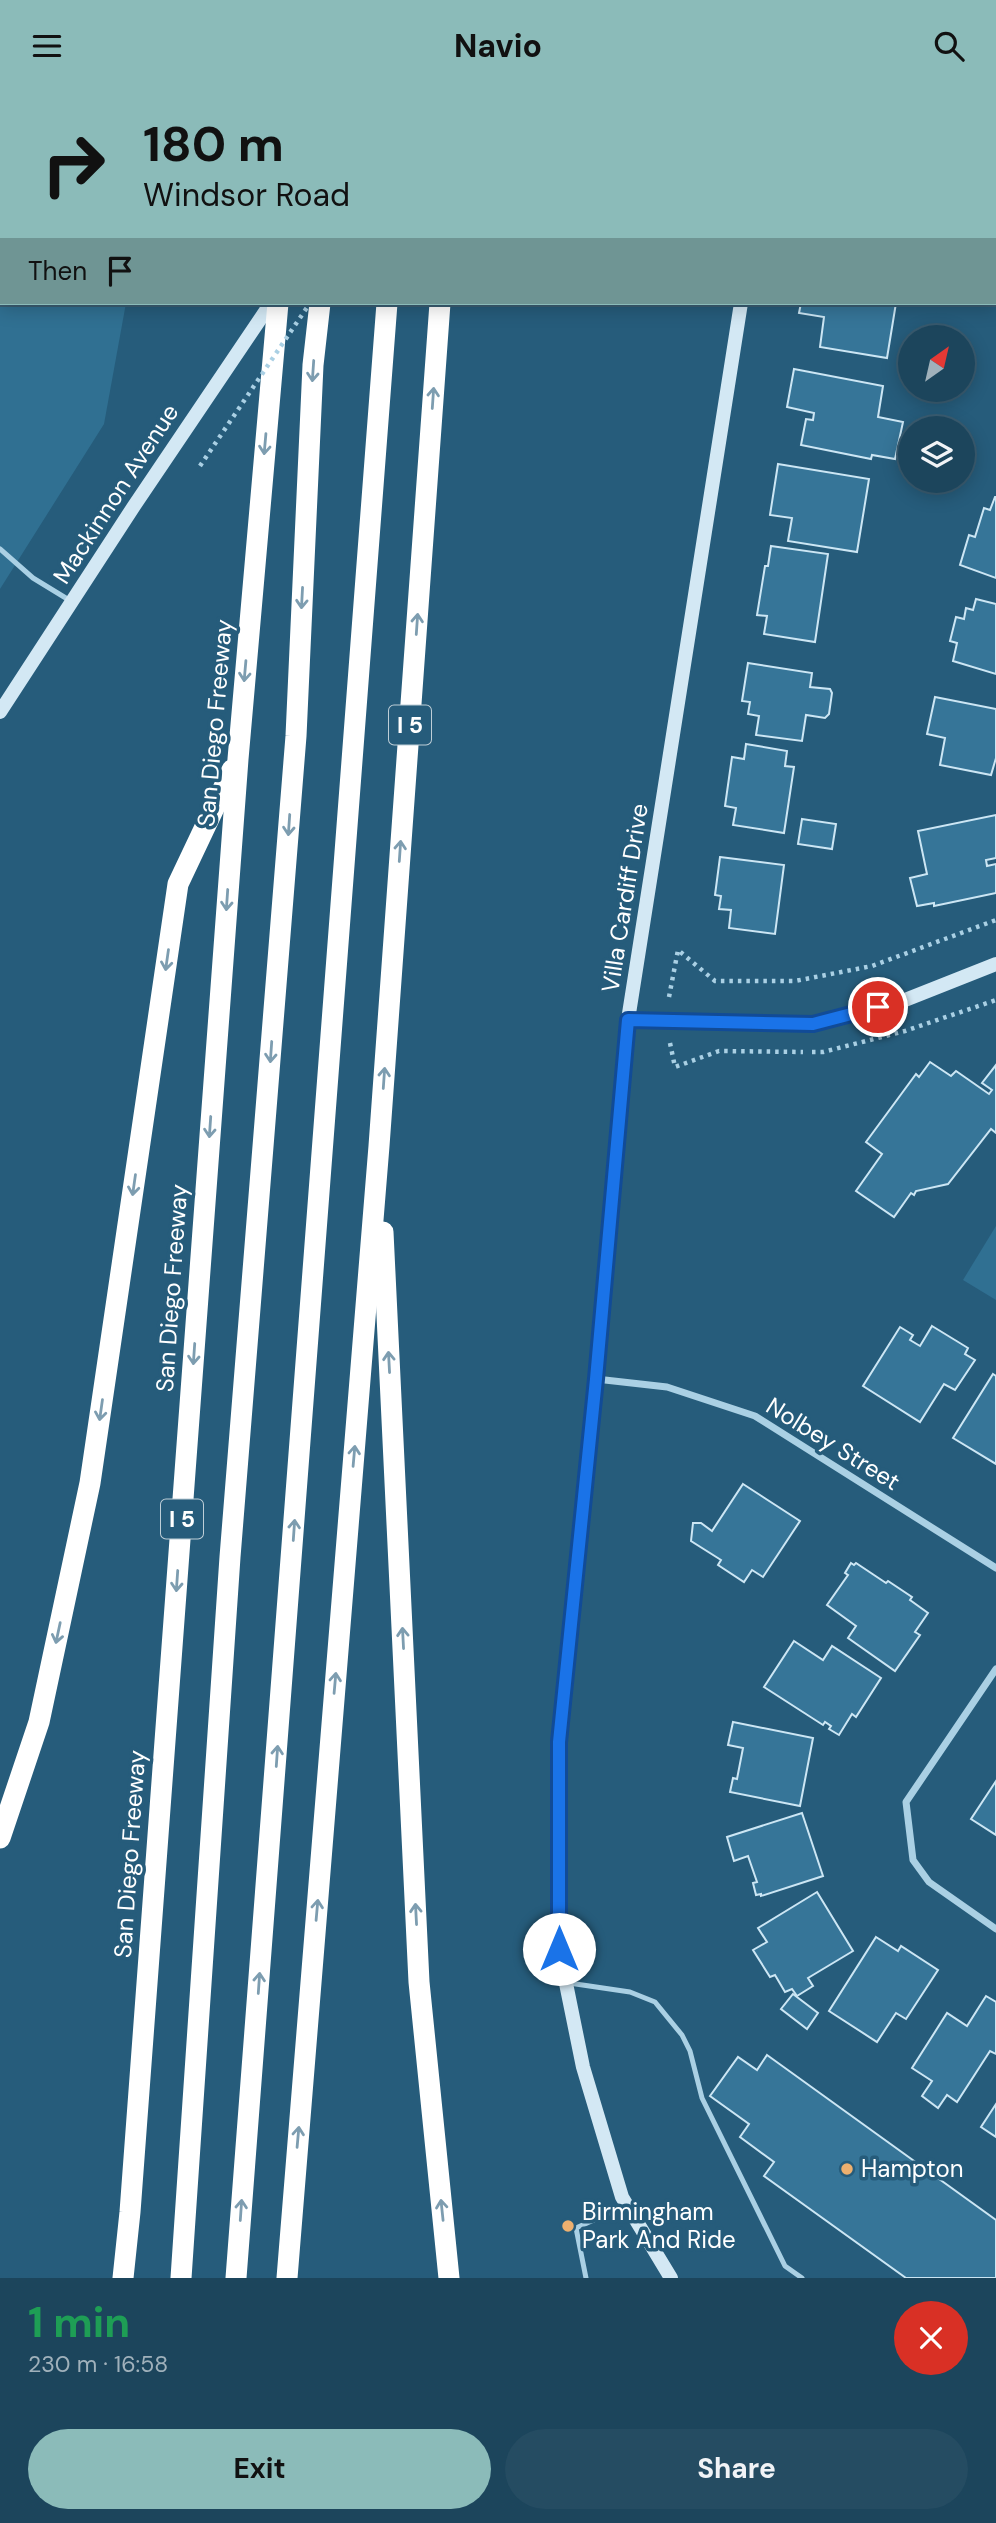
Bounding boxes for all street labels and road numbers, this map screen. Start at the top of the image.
street label: Mackinnon Avenue [46,398,185,590]
street label: San Diego Freeway [190,618,239,828]
road number: I 5 [389,705,431,745]
street label: Villa Cardiff Drive [594,801,655,995]
street label: San Diego Freeway [149,1183,194,1393]
street label: Nolbey Street [761,1390,906,1497]
road number: I 5 [161,1499,203,1539]
street label: San Diego Freeway [107,1749,152,1959]

